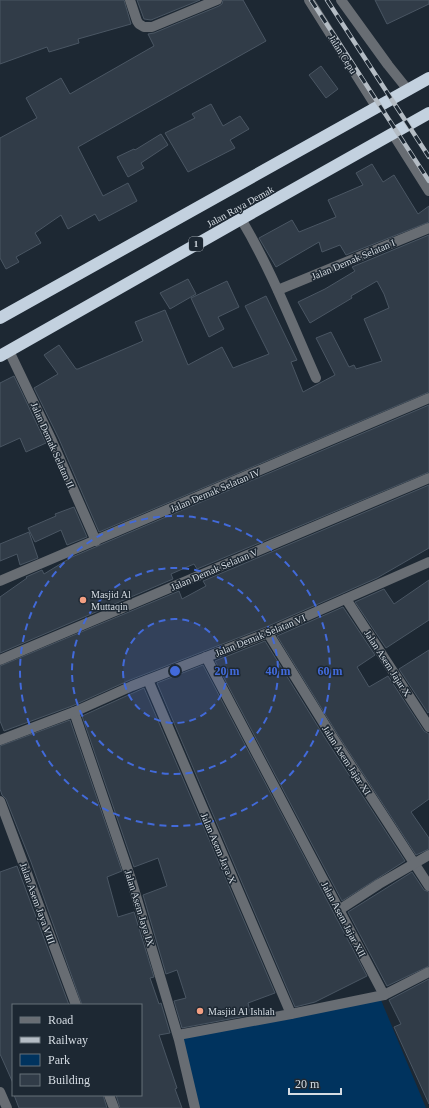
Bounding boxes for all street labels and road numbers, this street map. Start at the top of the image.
street label: Jalan Cepu [326,33,359,76]
street label: Jalan Raya Demak [205,183,276,229]
road number: 1 [189,237,203,251]
street label: Jalan Demak Selatan I [310,237,397,282]
street label: Jalan Demak Selatan II [29,400,76,490]
street label: Jalan Demak Selatan IV [168,466,263,514]
street label: Jalan Demak Selatan V [169,546,260,593]
street label: Jalan Demak Selatan VI [213,612,307,659]
street label: Jalan Asem Jajar X [362,628,414,699]
street label: Jalan Asem Jajar XI [320,724,373,797]
street label: Jalan Asem Jaya X [199,811,239,886]
street label: Jalan Asem Jaya VIII [18,861,57,945]
street label: Jalan Asem Jaya IX [123,869,157,948]
street label: Jalan Asem Jajar XII [319,880,368,959]

